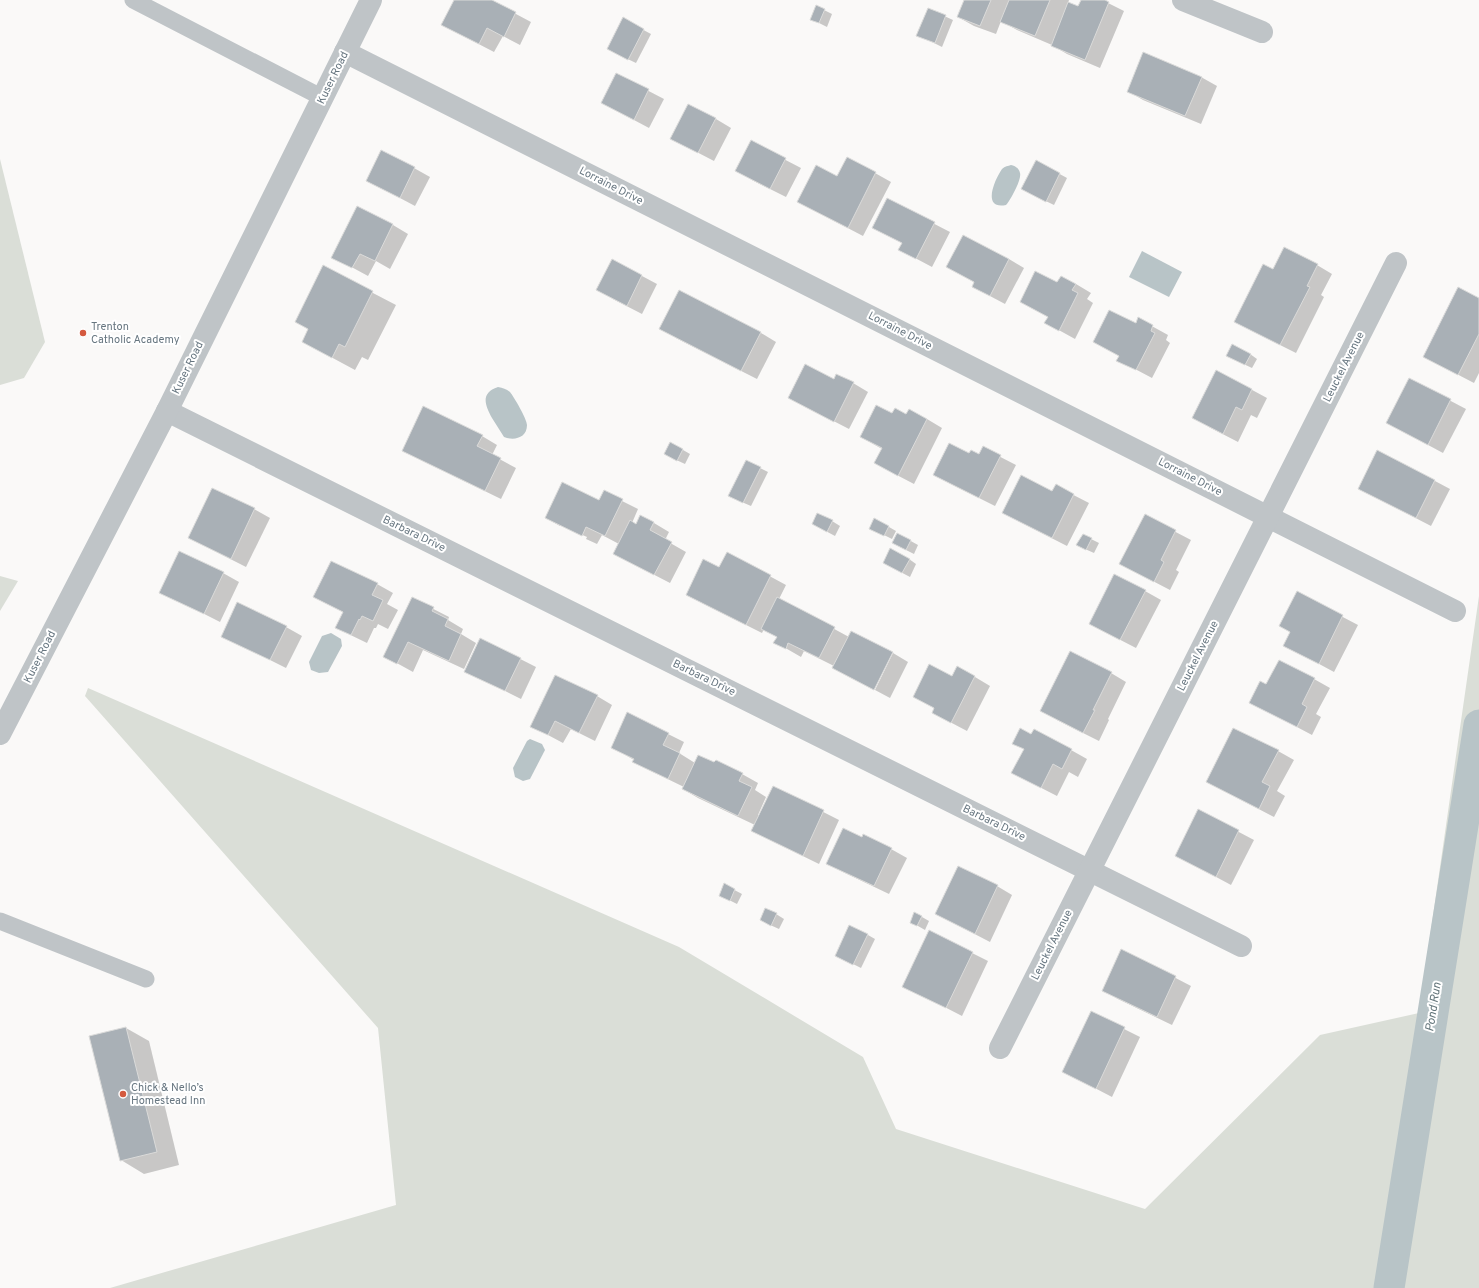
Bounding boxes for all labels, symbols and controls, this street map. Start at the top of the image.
street label: Kuser Road [314,49,352,107]
street label: Lorraine Drive [577,164,645,208]
street label: Lorraine Drive [866,309,934,353]
place label: Trenton Catholic Academy [91,320,180,347]
marker: Trenton Catholic Academy [78,328,88,338]
street label: Leuckel Avenue [1320,329,1368,404]
street label: Kuser Road [169,339,207,397]
street label: Lorraine Drive [1156,455,1224,499]
street label: Barbara Drive [380,513,448,555]
street label: Leuckel Avenue [1174,618,1222,693]
street label: Kuser Road [21,629,59,685]
street label: Barbara Drive [670,657,738,699]
street label: Barbara Drive [960,802,1028,844]
street label: Leuckel Avenue [1028,907,1076,982]
water label: Pond Run [1422,981,1446,1033]
place label: Chick & Nello’s Homestead Inn [131,1081,205,1108]
marker: Chick & Nello’s Homestead Inn [118,1089,128,1099]

